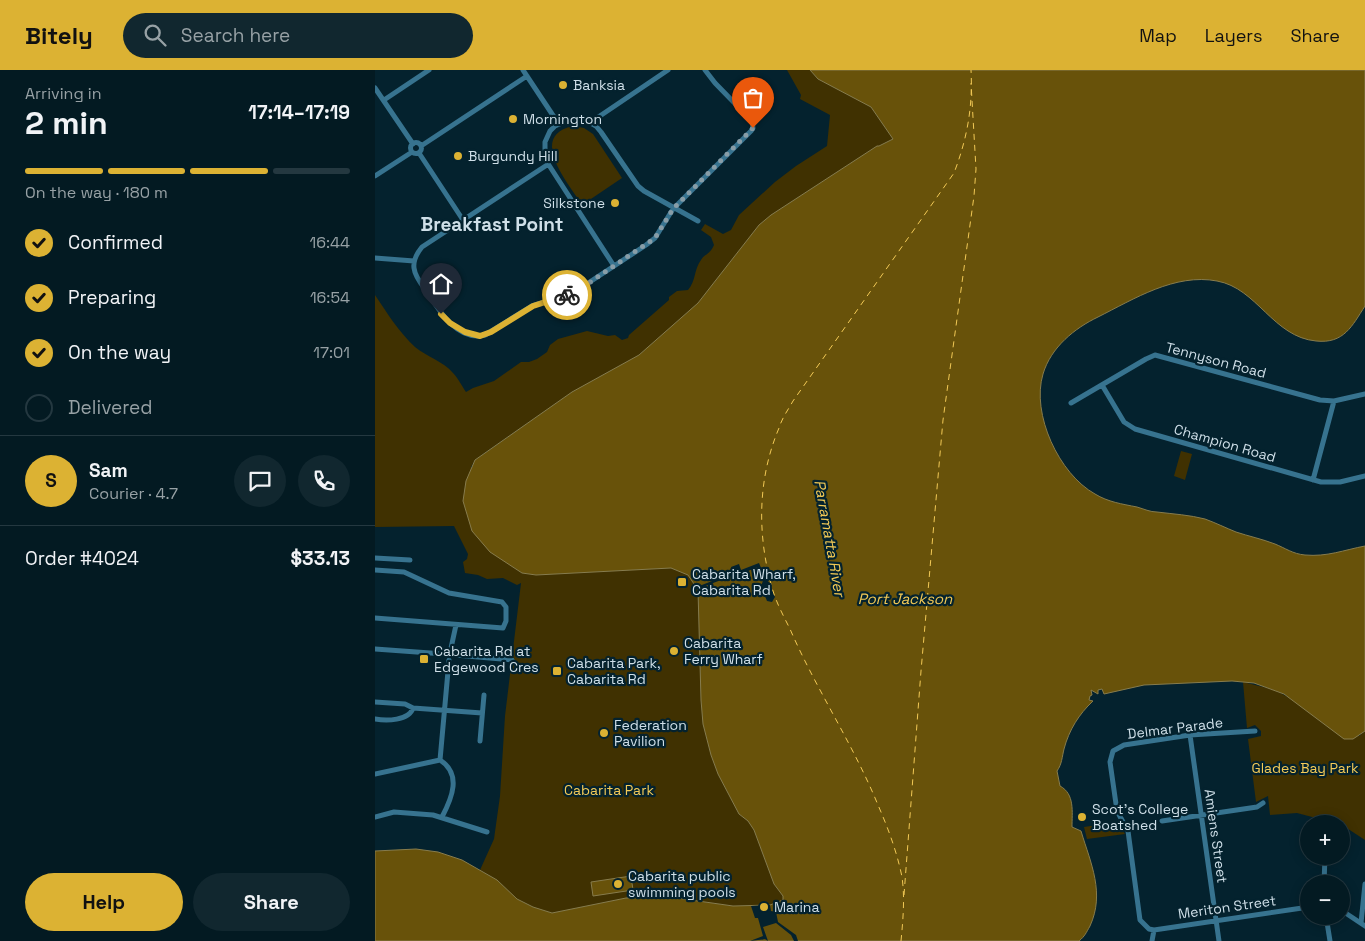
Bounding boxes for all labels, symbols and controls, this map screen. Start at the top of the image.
search box [123,13,473,58]
text: Bitely [25,20,93,51]
icon: search [141,21,169,49]
text: Search here [181,23,290,48]
text: Map [1139,24,1177,47]
text: Layers [1205,24,1262,47]
text: Share [1290,24,1340,47]
place label: Banksia [573,76,625,94]
pin [732,77,774,128]
marker: Banksia [557,79,569,91]
text: Arriving in [25,83,102,104]
icon: bag [739,84,767,112]
text: 17:14–17:19 [248,100,350,125]
text: 2 min [25,103,108,143]
place label: Mornington [523,110,602,128]
marker: Mornington [507,113,519,125]
place label: Burgundy Hill [468,147,558,165]
marker: Burgundy Hill [452,150,464,162]
text: On the way · 180 m [25,182,168,203]
place label: Silkstone [543,194,605,212]
marker: Silkstone [609,197,621,209]
district label: Breakfast Point [421,212,563,237]
icon: check [25,229,53,257]
text: Confirmed [68,230,163,255]
text: 16:44 [309,232,350,253]
pin [420,263,462,314]
icon: home [427,270,455,298]
courier [542,270,592,320]
icon: bike [553,281,581,309]
icon: check [25,284,53,312]
text: Preparing [68,285,156,310]
text: 16:54 [310,287,350,308]
street label: Tennyson Road [1164,338,1268,382]
icon: check [25,339,53,367]
text: On the way [68,340,171,365]
text: 17:01 [313,342,350,363]
text: Delivered [68,395,153,420]
street label: Champion Road [1172,420,1278,466]
button: chat [234,455,286,507]
button: phone [298,455,350,507]
text: Sam [89,458,128,483]
text: S [45,468,57,493]
water label: Parramatta River [810,478,850,599]
text: Courier · 4.7 [89,483,178,504]
text: Order #4024 [25,546,139,571]
text: $33.13 [291,546,350,571]
place label: Cabarita Wharf, Cabarita Rd [692,565,796,599]
marker: Cabarita Wharf, Cabarita Rd [676,576,688,588]
water label: Port Jackson [858,589,953,608]
place label: Cabarita Ferry Wharf [684,634,763,668]
place label: Cabarita Rd at Edgewood Cres [434,642,539,676]
marker: Cabarita Ferry Wharf [668,645,680,657]
marker: Cabarita Rd at Edgewood Cres [418,653,430,665]
place label: Cabarita Park, Cabarita Rd [567,654,661,688]
marker: Cabarita Park, Cabarita Rd [551,665,563,677]
street label: Delmar Parade [1126,713,1224,743]
place label: Federation Pavilion [614,716,687,750]
marker: Federation Pavilion [598,727,610,739]
park label: Glades Bay Park [1251,759,1359,777]
park label: Cabarita Park [564,781,654,799]
street label: Amiens Street [1200,788,1232,884]
place label: Scot's College Boatshed [1092,800,1188,834]
marker: Scot's College Boatshed [1076,811,1088,823]
map controls [1300,815,1350,925]
button: + [1300,815,1350,865]
place label: Cabarita public swimming pools [628,867,736,901]
button: Help [25,873,183,931]
button: Share [193,873,350,931]
button: − [1300,875,1350,925]
marker: Cabarita public swimming pools [612,878,624,890]
street label: Meriton Street [1177,891,1277,923]
place label: Marina [774,898,820,916]
marker: Marina [758,901,770,913]

